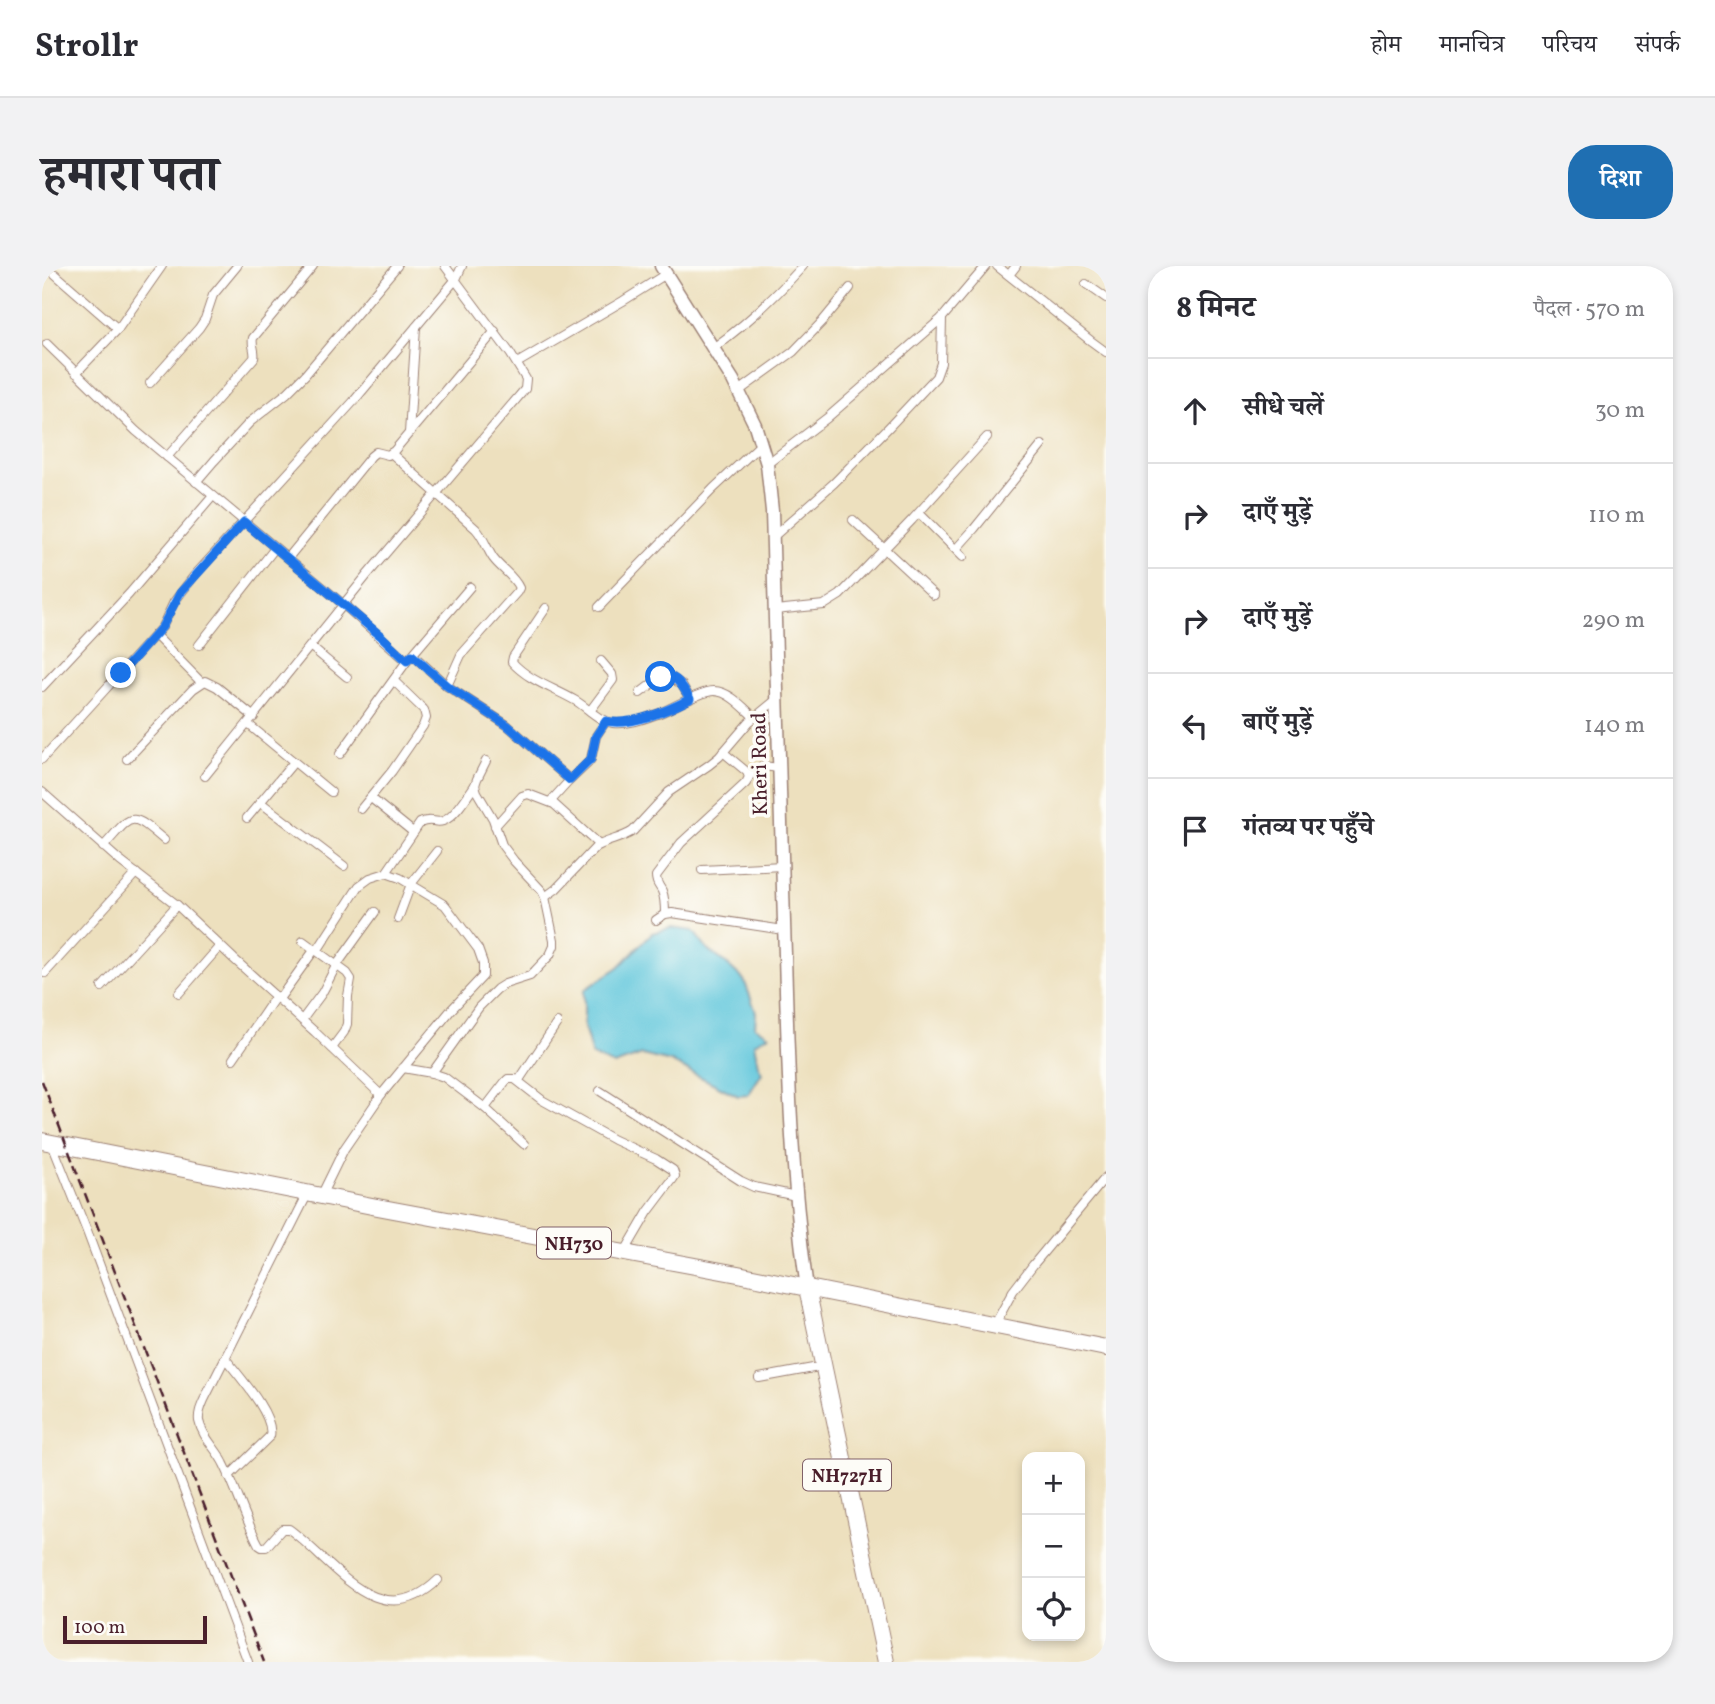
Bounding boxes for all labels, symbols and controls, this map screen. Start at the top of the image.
text: Strollr [35,25,138,71]
text: होम [1371,29,1401,63]
text: मानचित्र [1439,29,1505,63]
text: परिचय [1543,29,1597,63]
text: संपर्क [1635,29,1680,63]
text: हमारा पता [42,143,219,212]
button: दिशा [1568,145,1673,219]
text: 8 मिनट [1176,288,1255,330]
text: पैदल · 570 m [1534,294,1645,326]
text: सीधे चलें [1243,390,1324,426]
icon: ahead [1176,392,1214,430]
text: 30 m [1595,395,1645,427]
text: दाएँ मुड़ें [1243,495,1312,531]
icon: right [1176,497,1214,535]
text: 110 m [1588,500,1645,532]
text: दाएँ मुड़ें [1243,600,1312,636]
icon: right [1176,602,1214,640]
text: 290 m [1582,605,1645,637]
route end [105,657,136,688]
route start [645,661,676,692]
text: बाएँ मुड़ें [1243,705,1313,741]
icon: left [1176,707,1214,745]
text: 140 m [1584,710,1645,742]
street label: Kheri Road [745,712,776,816]
text: गंतव्य पर पहुँचे [1243,810,1374,846]
icon: arrive [1176,812,1214,850]
road number: NH730 [537,1228,611,1259]
map controls [1022,1452,1085,1641]
button: + [1022,1452,1085,1515]
road number: NH727H [803,1460,891,1490]
button: − [1022,1515,1085,1578]
button: locate [1022,1578,1085,1641]
scale bar [63,1613,206,1645]
text: 100 m [74,1615,125,1641]

